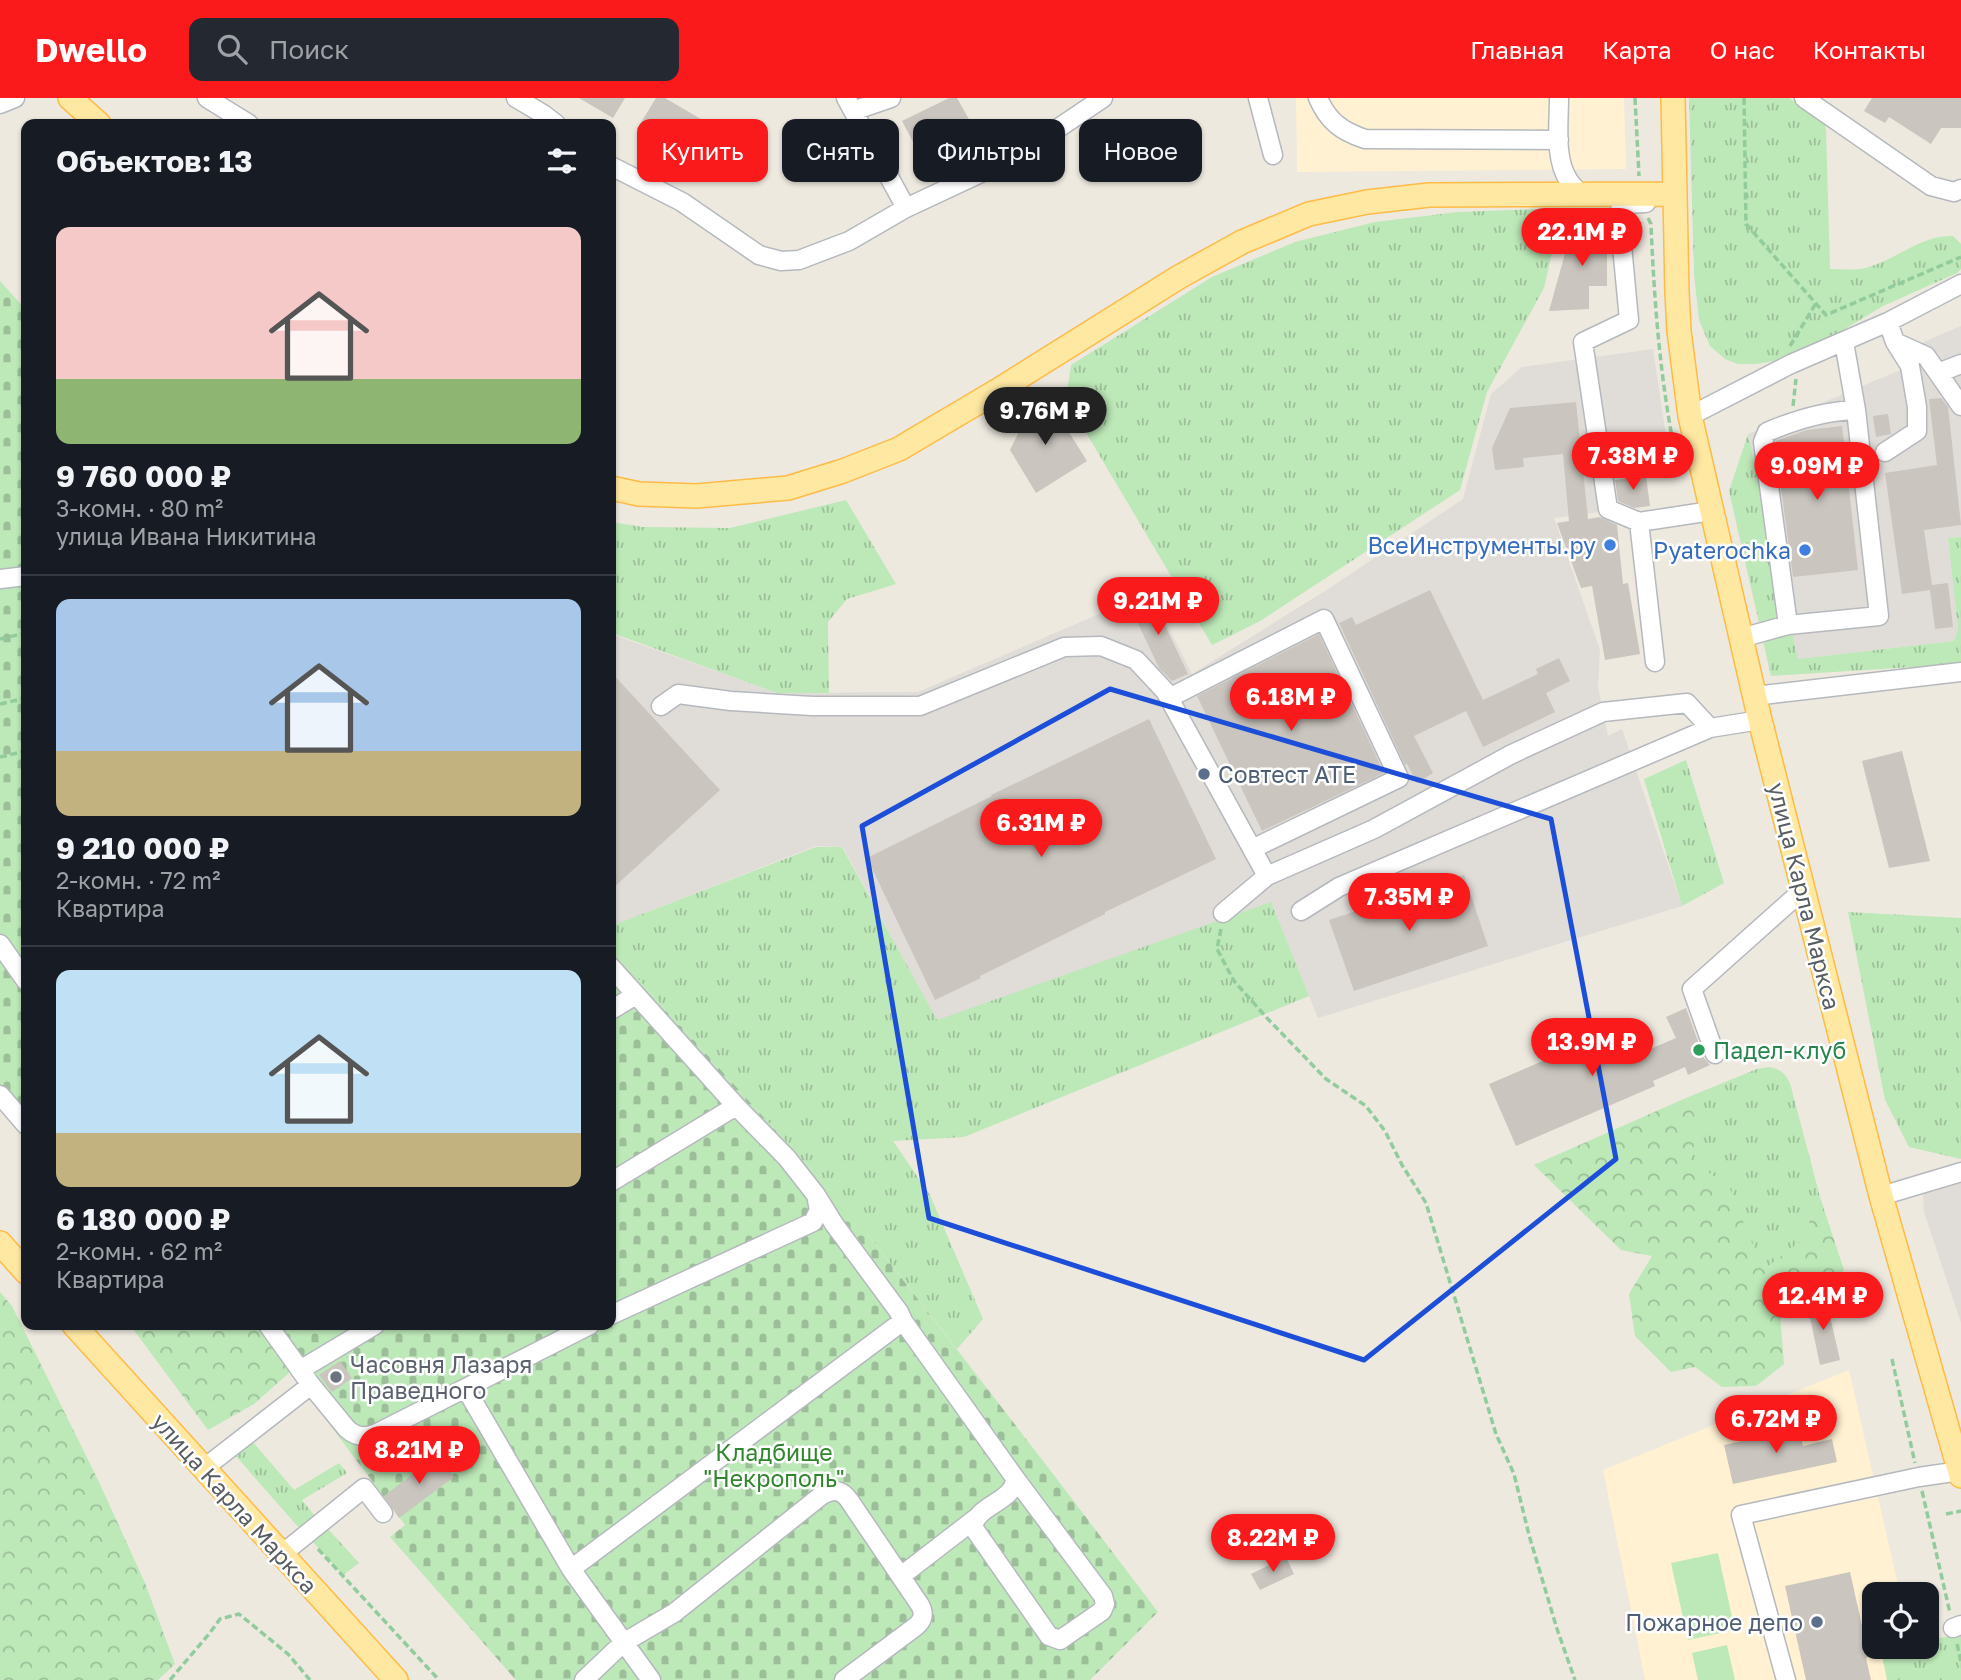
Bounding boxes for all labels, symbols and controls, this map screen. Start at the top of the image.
search box [189,18,679,81]
text: Dwello [35,30,147,69]
icon: search [213,30,251,68]
text: Поиск [269,34,349,65]
text: Главная [1470,35,1564,64]
text: Карта [1602,35,1672,64]
text: О нас [1710,35,1775,64]
text: Контакты [1813,35,1926,64]
chip: Купить [637,119,768,182]
chip: Снять [782,119,899,182]
chip: Фильтры [913,119,1065,182]
chip: Новое [1079,119,1202,182]
icon: filters [543,142,581,180]
text: Объектов: 13 [56,143,253,179]
pin: 22.1M ₽ [1517,208,1647,268]
text: 22.1M ₽ [1537,217,1627,245]
icon: home [256,273,382,399]
pin: 9.76M ₽ [980,388,1110,447]
text: 9.76M ₽ [1000,396,1090,424]
pin: 7.38M ₽ [1568,432,1698,492]
text: 7.38M ₽ [1588,441,1678,469]
pin: 9.09M ₽ [1752,442,1882,502]
text: 9.09M ₽ [1770,451,1864,479]
text: 9 760 000 ₽ [56,458,231,494]
text: 3-комн. · 80 m² [56,494,223,522]
text: улица Ивана Никитина [56,522,316,550]
place label: ВсеИнструменты.ру [1367,531,1596,559]
place label: Pyaterochka [1653,536,1791,564]
marker: ВсеИнструменты.ру [1602,537,1618,553]
marker: Pyaterochka [1797,542,1813,558]
pin: 9.21M ₽ [1093,578,1223,637]
text: 9.21M ₽ [1113,586,1203,614]
icon: home [256,645,382,771]
pin: 6.18M ₽ [1226,674,1356,733]
text: 6.18M ₽ [1246,682,1336,710]
place label: Совтест АТЕ [1218,760,1356,788]
marker: Совтест АТЕ [1196,766,1212,782]
street label: улица Карла Маркса [1763,779,1847,1013]
pin: 6.31M ₽ [976,800,1106,859]
text: 6.31M ₽ [996,808,1086,836]
text: 9 210 000 ₽ [56,830,230,866]
text: 2-комн. · 72 m² [56,866,220,894]
pin: 7.35M ₽ [1344,874,1474,933]
text: 7.35M ₽ [1364,882,1454,910]
text: Квартира [56,894,164,922]
icon: home [256,1016,382,1142]
pin: 13.9M ₽ [1527,1018,1657,1078]
text: 13.9M ₽ [1547,1027,1637,1055]
place label: Падел-клуб [1713,1036,1846,1064]
marker: Падел-клуб [1691,1042,1707,1058]
text: 6 180 000 ₽ [56,1201,230,1237]
text: 2-комн. · 62 m² [56,1237,222,1265]
text: Квартира [56,1265,164,1293]
pin: 12.4M ₽ [1758,1272,1888,1332]
text: 12.4M ₽ [1778,1281,1868,1309]
place label: Часовня Лазаря Праведного [350,1350,532,1404]
marker: Часовня Лазаря Праведного [328,1369,344,1385]
pin: 6.72M ₽ [1711,1396,1841,1455]
text: 6.72M ₽ [1731,1404,1821,1432]
street label: улица Карла Маркса [147,1407,323,1599]
pin: 8.21M ₽ [354,1426,484,1486]
text: 8.21M ₽ [374,1435,464,1463]
park label: Кладбище "Некрополь" [703,1438,845,1492]
pin: 8.22M ₽ [1208,1514,1338,1574]
text: 8.22M ₽ [1227,1523,1319,1551]
map controls [1862,1582,1939,1659]
button: locate [1862,1582,1939,1659]
place label: Пожарное депо [1625,1608,1803,1636]
marker: Пожарное депо [1809,1614,1825,1630]

